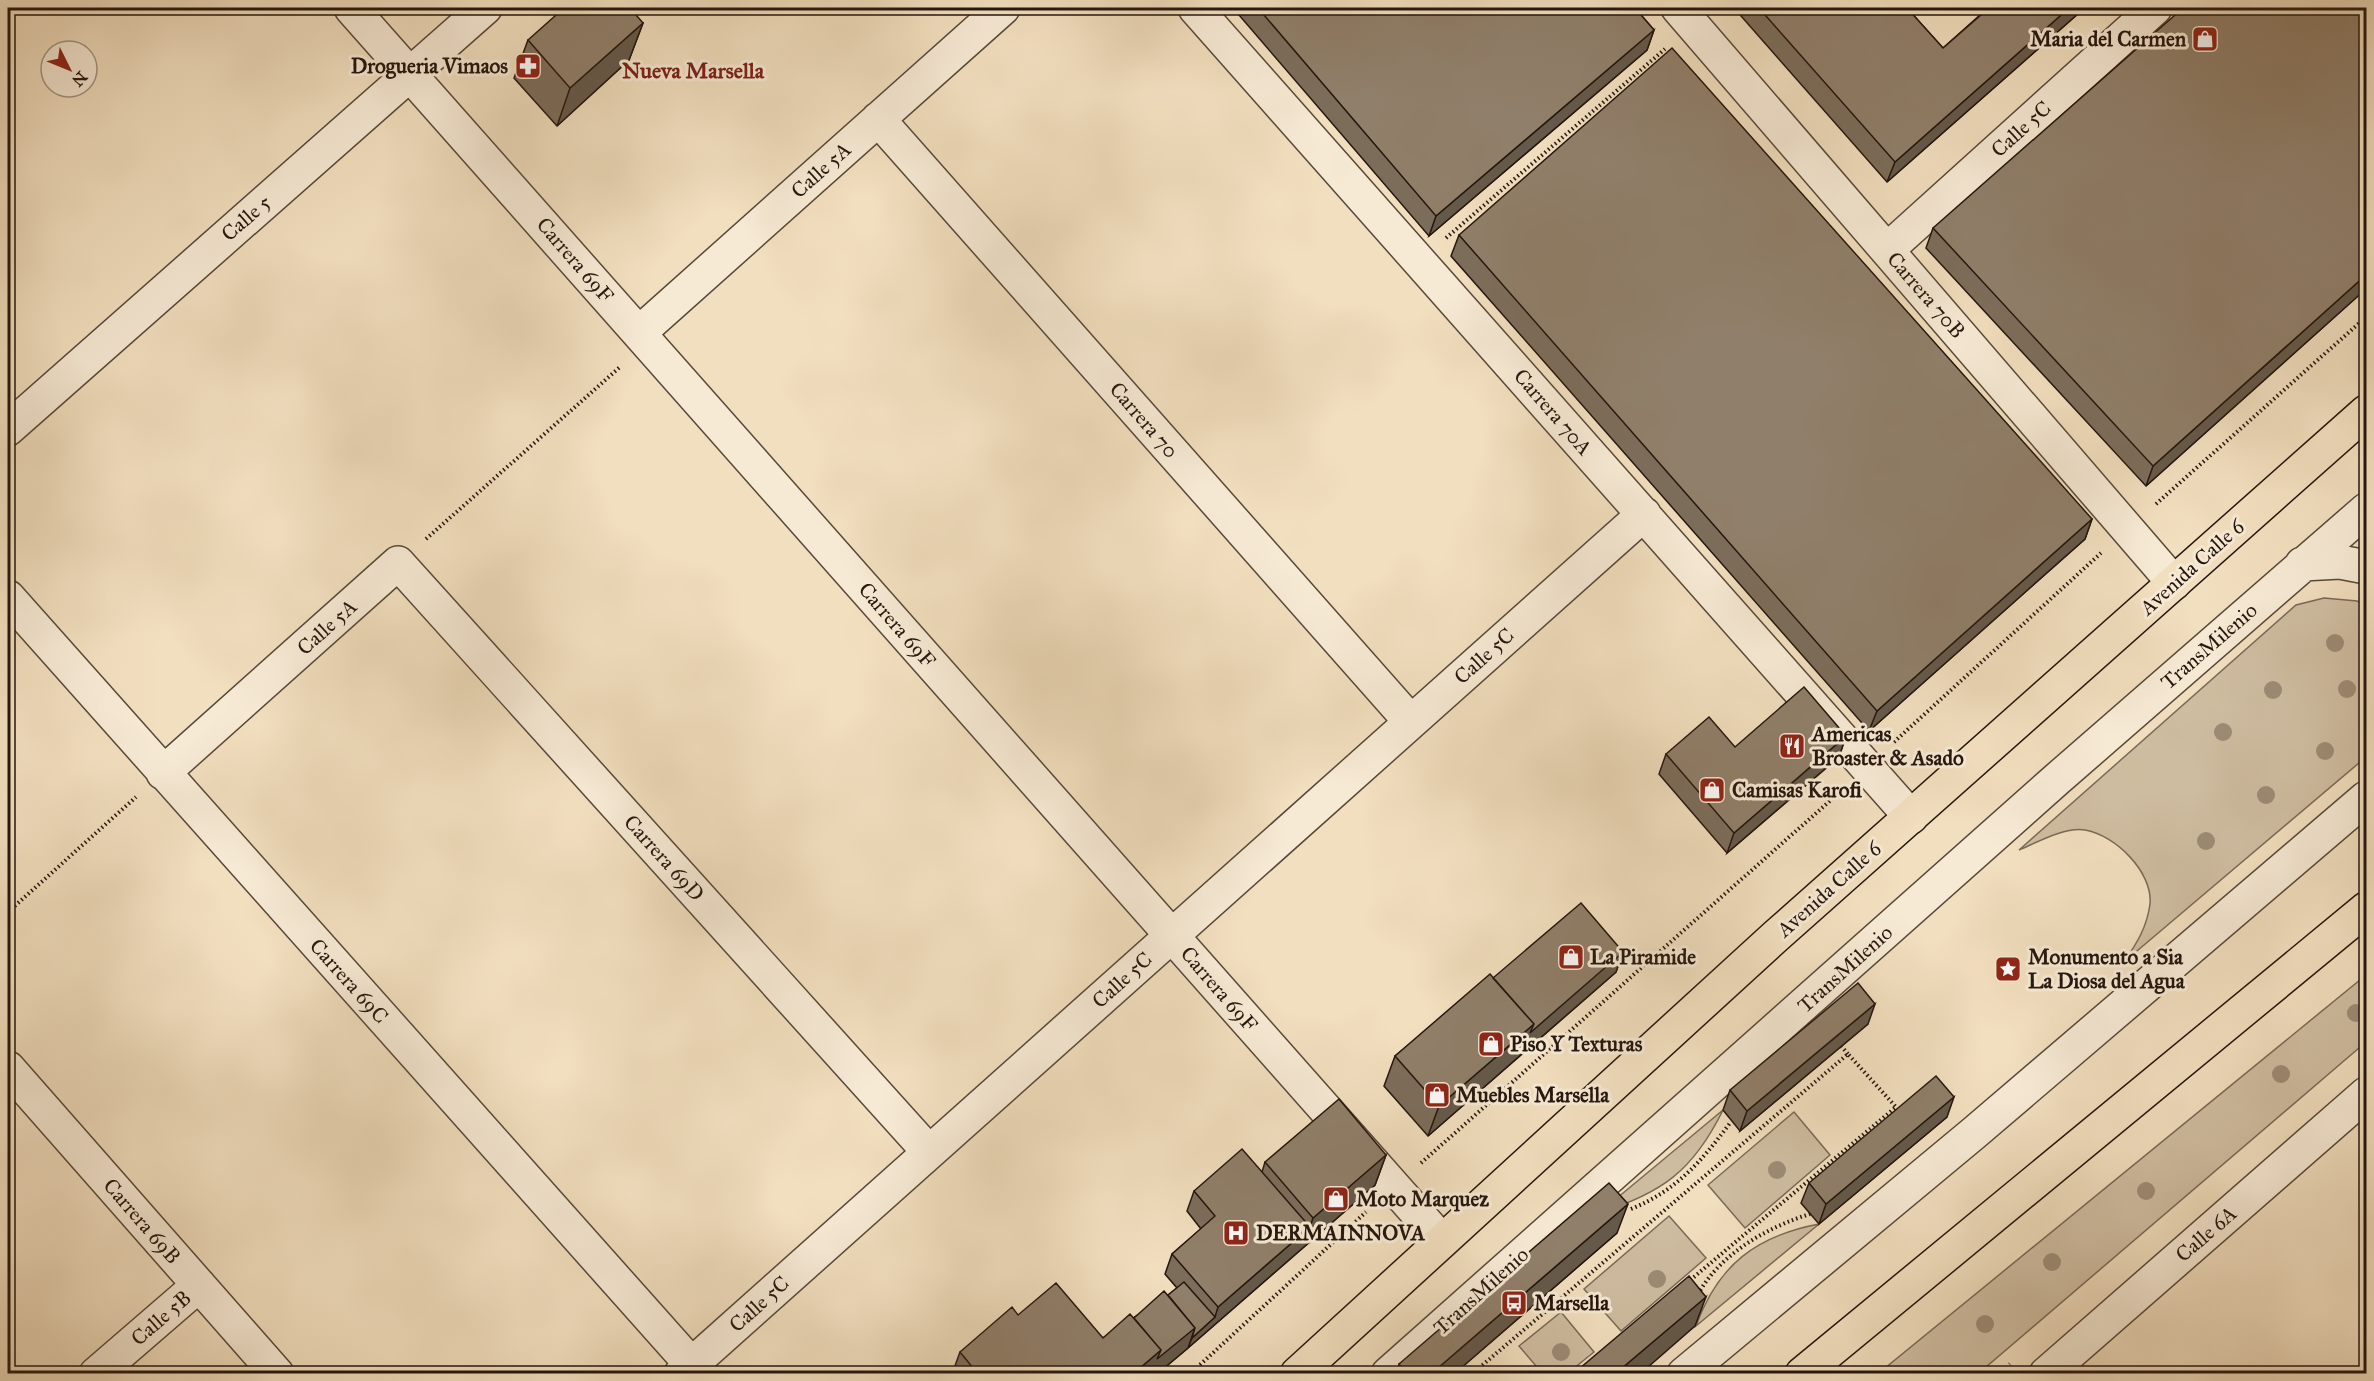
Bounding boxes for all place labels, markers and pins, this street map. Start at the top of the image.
shop icon: Maria del Carmen [2190,24,2220,54]
place label: Maria del Carmen [2030,26,2187,52]
pharmacy icon: Drogueria Vimaos [513,51,543,81]
place label: Drogueria Vimaos [351,53,508,79]
place label: Americas Broaster & Asado [1810,721,1964,771]
restaurant icon: Americas Broaster & Asado [1777,731,1807,761]
shop icon: Camisas Karofi [1697,775,1727,805]
place label: Camisas Karofi [1732,777,1863,803]
shop icon: La Piramide [1556,942,1586,972]
place label: La Piramide [1590,944,1696,970]
place label: Monumento a Sia La Diosa del Agua [2028,944,2186,994]
place icon: Monumento a Sia La Diosa del Agua [1993,954,2023,984]
shop icon: Piso Y Texturas [1476,1029,1506,1059]
place label: Piso Y Texturas [1510,1031,1643,1057]
shop icon: Muebles Marsella [1422,1080,1452,1110]
place label: Muebles Marsella [1456,1082,1610,1108]
shop icon: Moto Marquez [1321,1184,1351,1214]
place label: Moto Marquez [1356,1186,1489,1212]
hospital icon: DERMAINNOVA [1221,1218,1251,1248]
place label: DERMAINNOVA [1256,1220,1426,1246]
bus stop icon: Marsella [1499,1288,1529,1318]
place label: Marsella [1534,1290,1610,1316]

